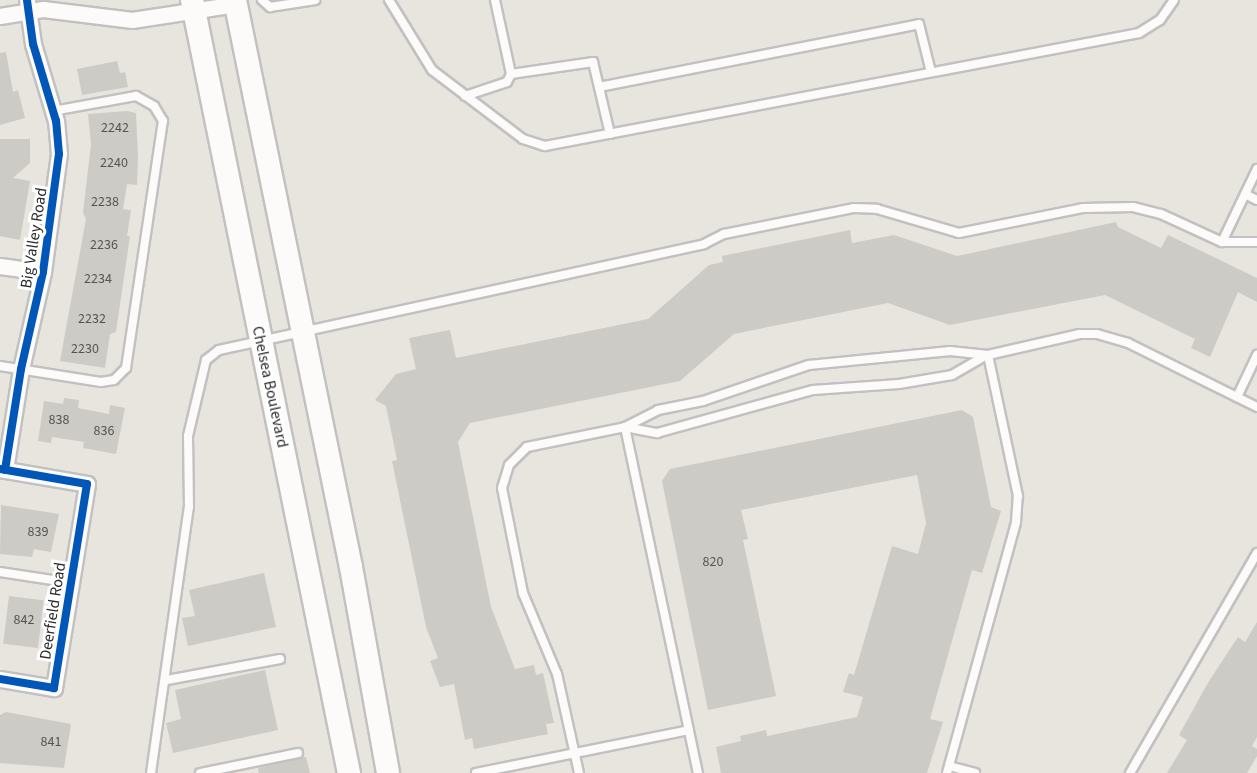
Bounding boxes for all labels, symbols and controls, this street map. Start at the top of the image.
house number: 2242 [101,120,129,136]
house number: 2240 [100,155,128,171]
street label: Big Valley Road [17,186,51,290]
house number: 2238 [91,194,119,210]
house number: 2236 [90,237,118,253]
house number: 2234 [84,271,112,287]
house number: 2232 [78,311,106,327]
street label: Chelsea Boulevard [248,324,292,450]
house number: 2230 [71,341,99,357]
house number: 838 [49,412,69,428]
house number: 836 [94,423,114,439]
house number: 839 [28,524,48,540]
house number: 820 [703,554,723,570]
street label: Deerfield Road [36,561,70,661]
house number: 842 [14,612,34,628]
house number: 841 [41,734,61,750]

